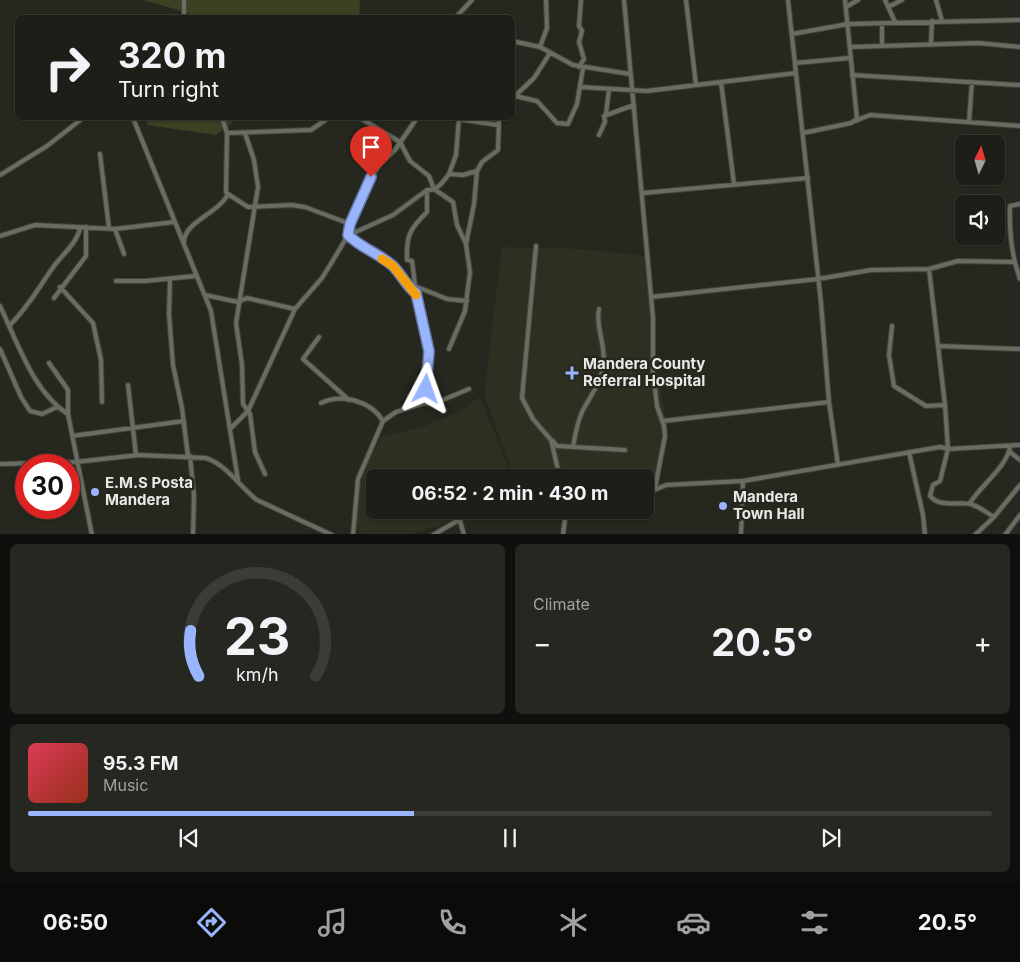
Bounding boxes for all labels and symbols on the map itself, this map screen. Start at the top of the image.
pin [350,126,392,177]
north arrow [955,135,1005,185]
place label: Mandera County Referral Hospital [583,354,705,390]
position arrow [399,362,451,414]
marker: Mandera County Referral Hospital [565,366,579,380]
speed limit sign: 30 [15,454,80,519]
place label: E.M.S Posta Mandera [105,473,193,509]
marker: E.M.S Posta Mandera [89,486,101,498]
place label: Mandera Town Hall [733,487,805,523]
marker: Mandera Town Hall [717,500,729,512]

